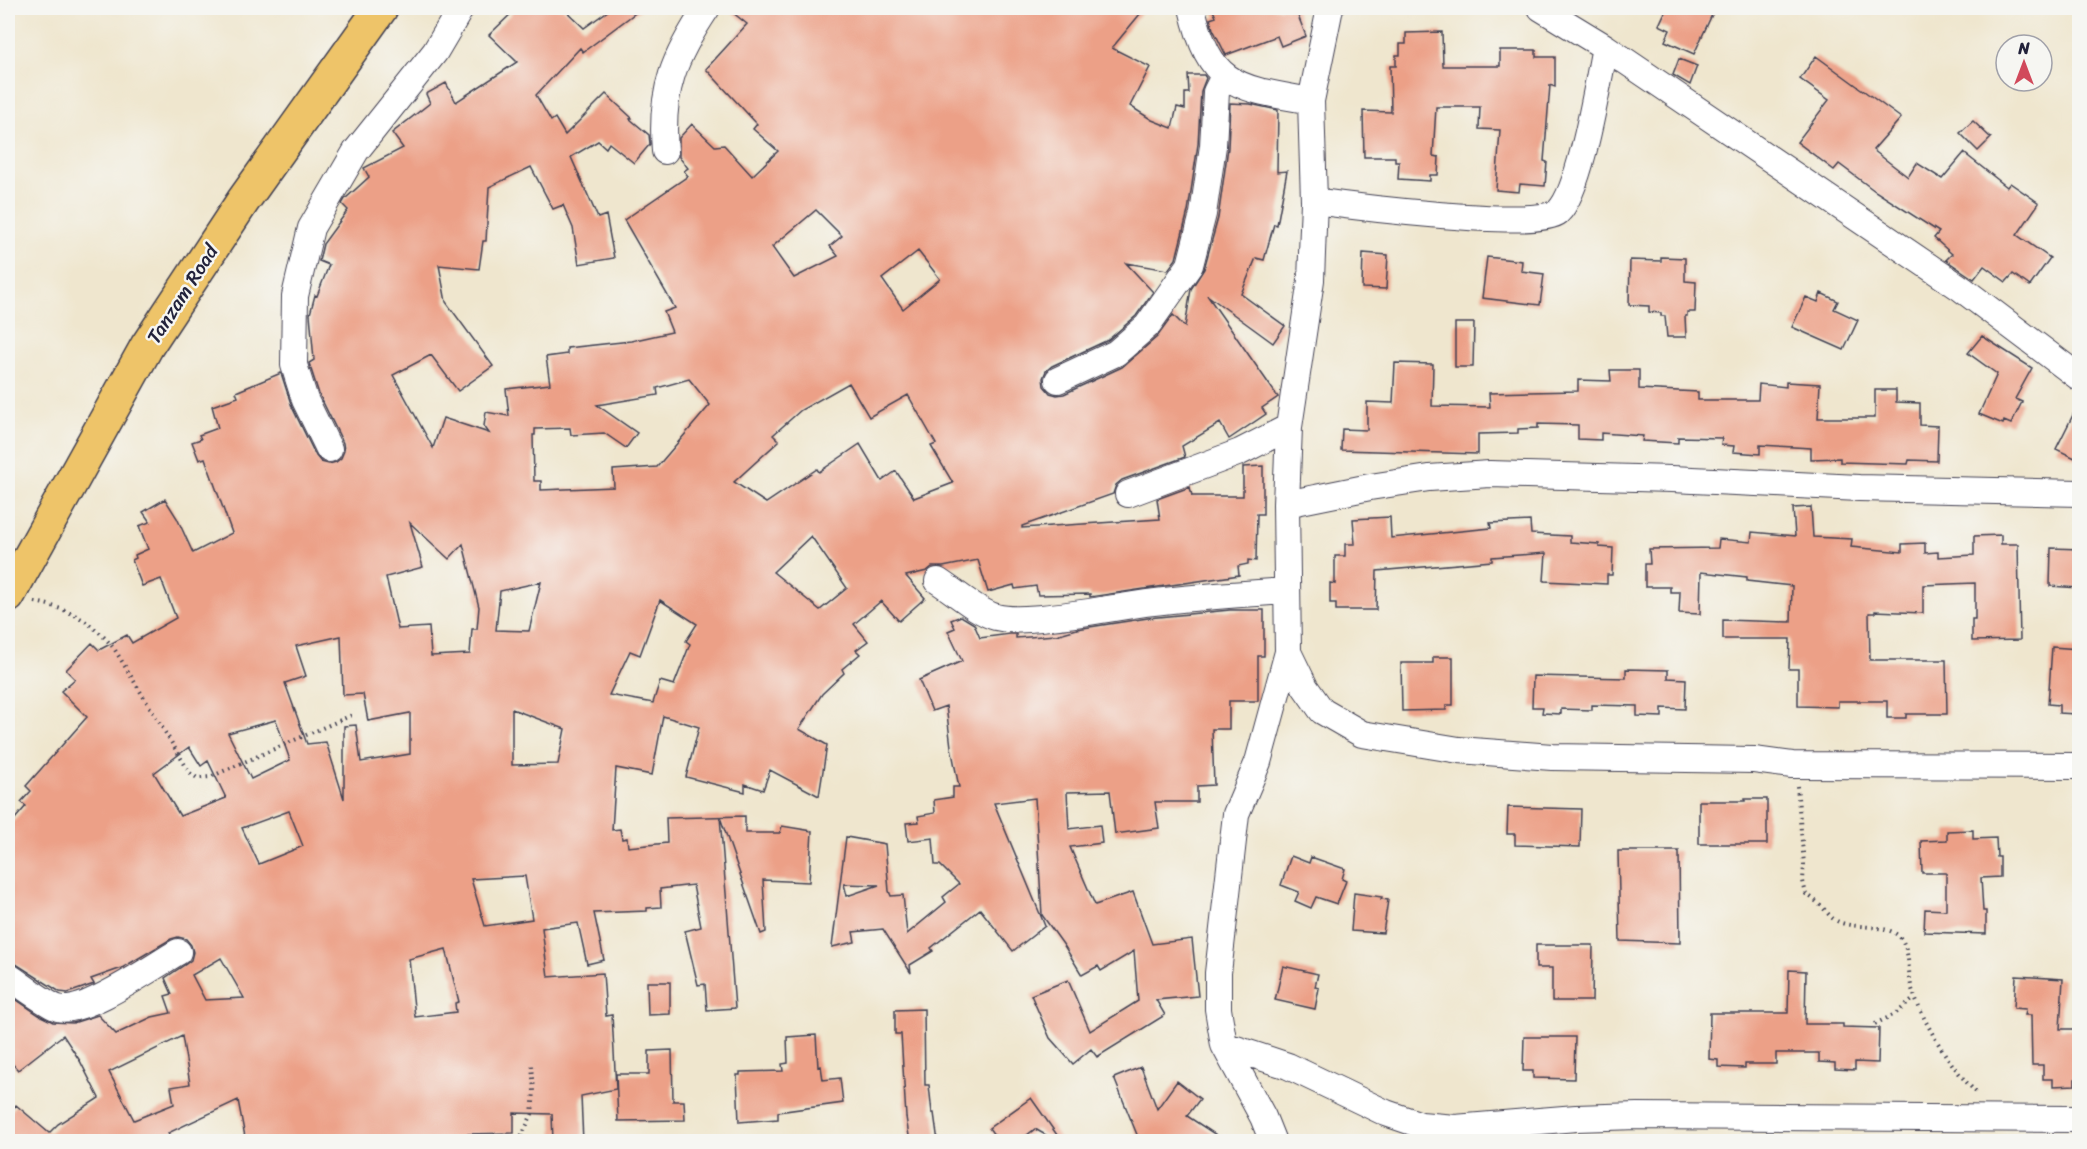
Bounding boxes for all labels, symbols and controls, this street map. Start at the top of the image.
north arrow [1994,33,2054,93]
text: N [2017,34,2030,63]
street label: Tanzam Road [137,236,229,351]

